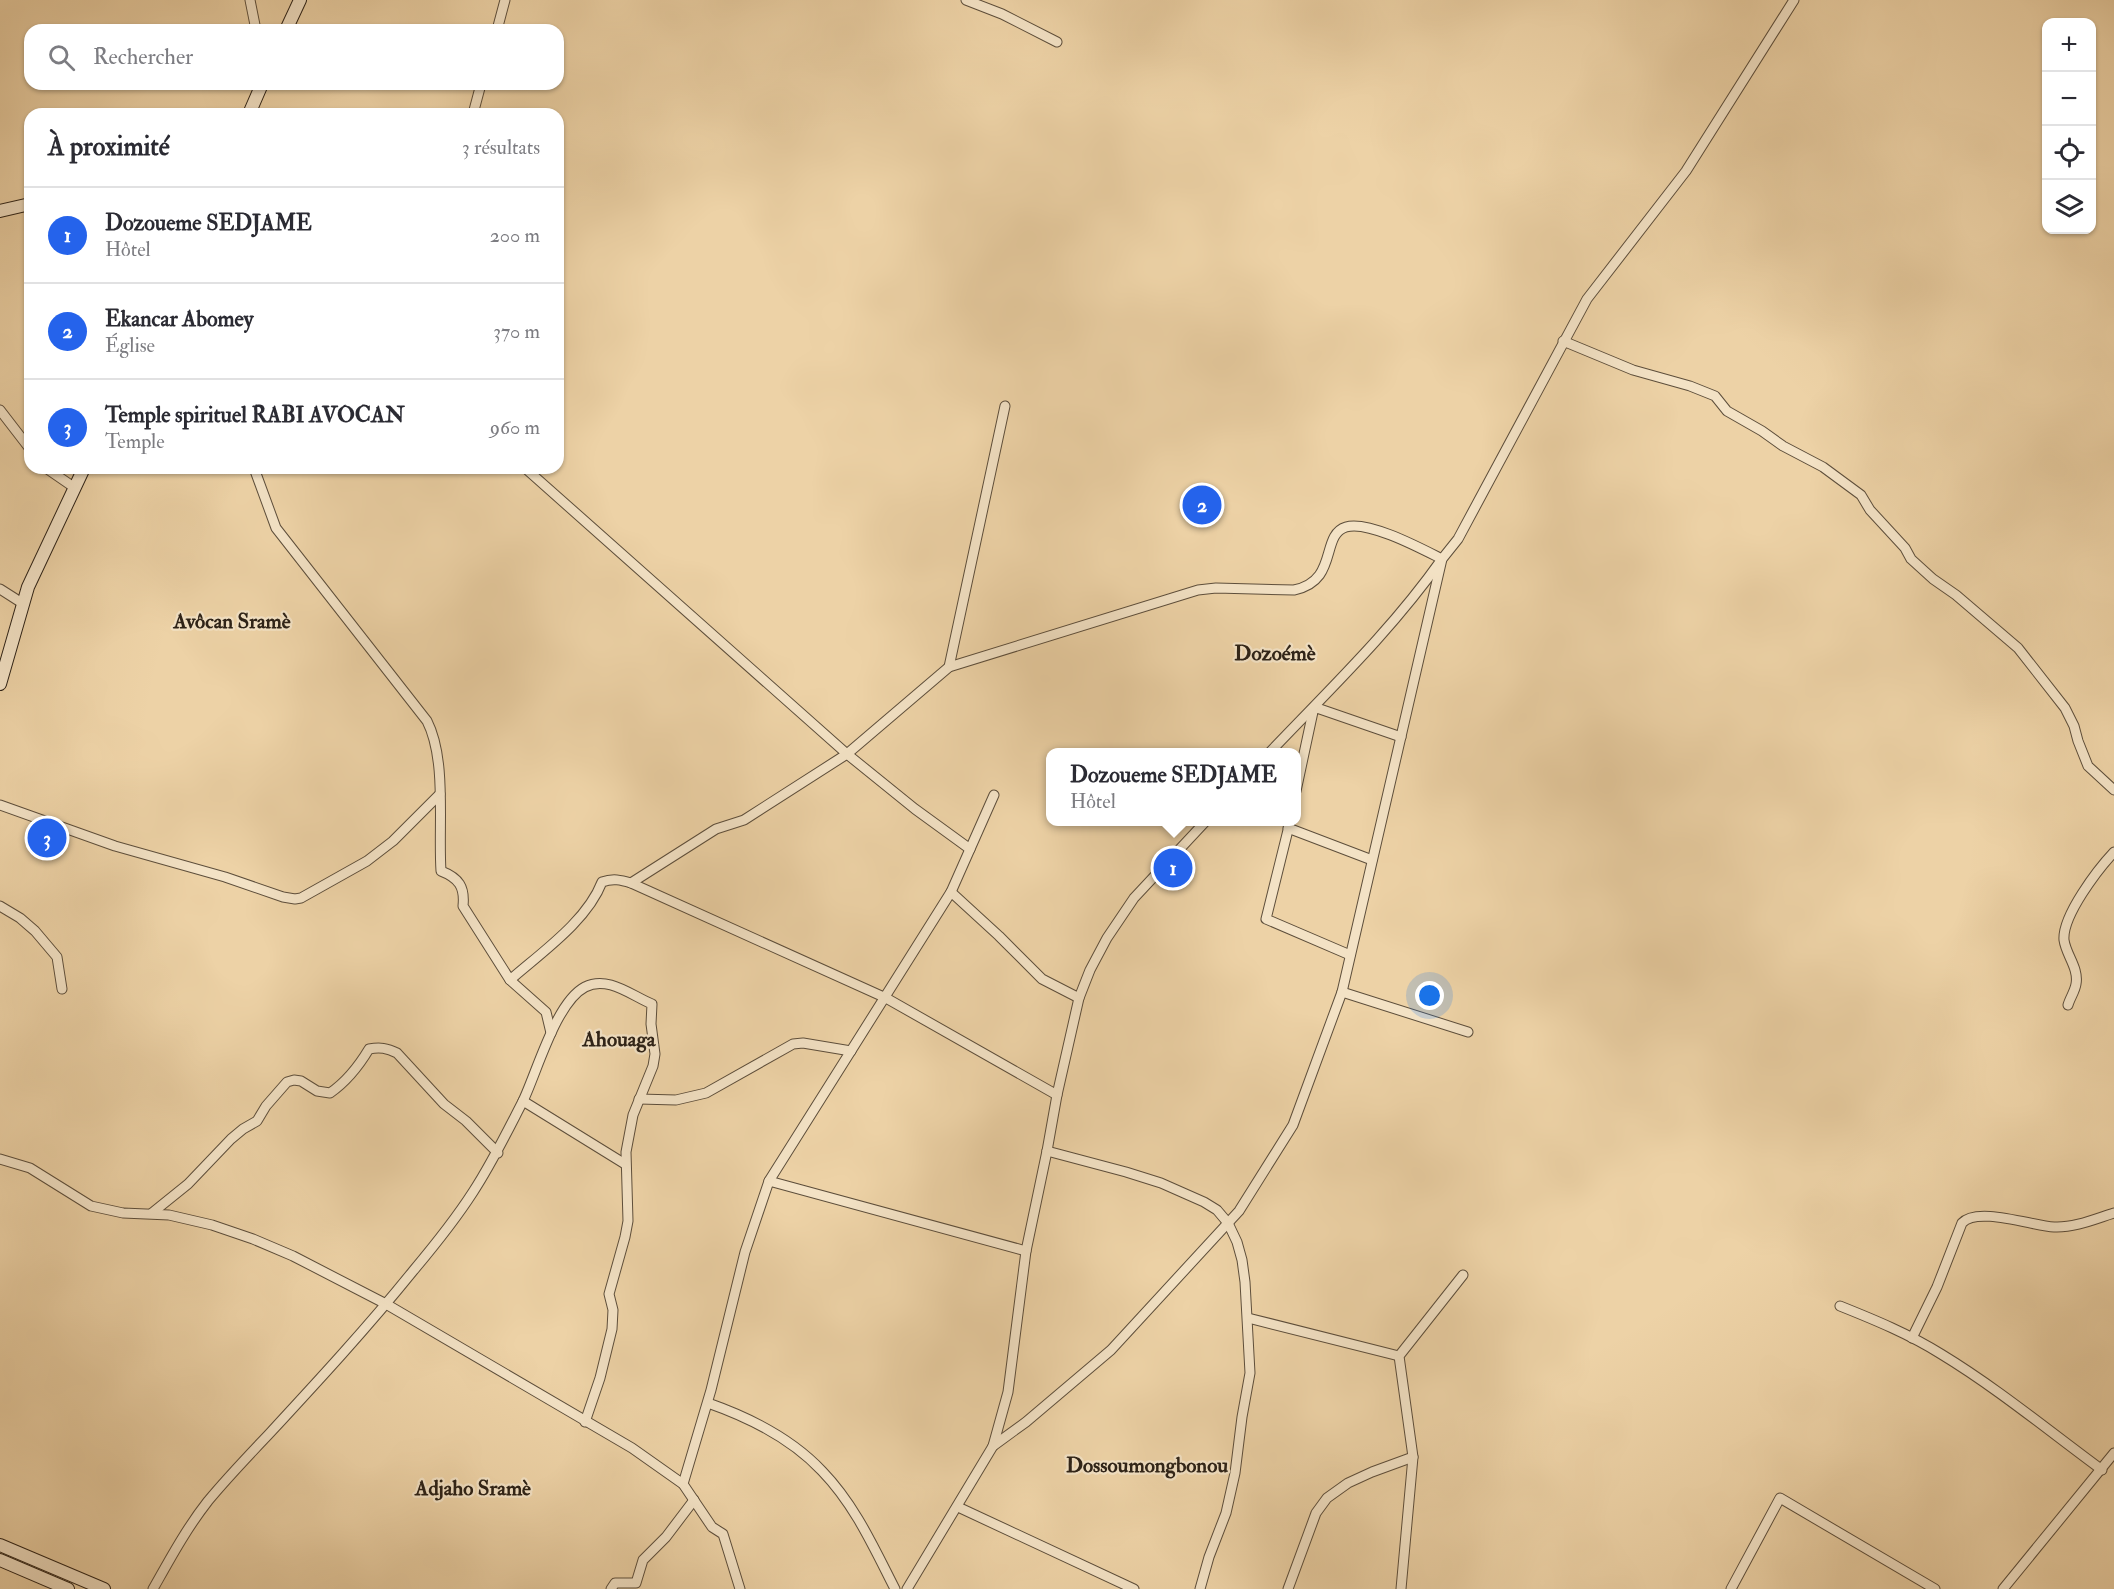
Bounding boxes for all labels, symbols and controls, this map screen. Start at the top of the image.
map controls [2042,18,2096,234]
button: + [2042,18,2096,72]
search box [24,24,564,90]
icon: search [45,41,78,74]
text: Rechercher [93,43,193,71]
button: − [2042,72,2096,126]
button: locate [2042,126,2096,180]
text: À proximité [48,131,170,163]
text: 3 résultats [462,135,540,160]
button: layers [2042,180,2096,234]
text: Dozoueme SEDJAME [105,209,312,237]
text: 1 [64,223,71,248]
text: 200 m [490,223,540,248]
text: Hôtel [105,237,151,262]
text: Ekancar Abomey [105,305,253,333]
text: 2 [62,319,73,344]
text: 370 m [493,319,540,344]
text: Église [105,333,155,358]
text: Temple spirituel RABI AVOCAN [105,401,405,429]
text: 3 [64,415,71,440]
text: 960 m [490,415,540,440]
text: Temple [105,429,165,454]
pin: 2 [1182,482,1222,528]
district label: Avôcan Sramè [172,608,291,635]
district label: Dozoémè [1234,640,1316,667]
popup [1046,748,1301,826]
text: Dozoueme SEDJAME [1070,761,1277,789]
text: Hôtel [1070,789,1116,814]
pin: 3 [28,816,66,860]
pin: 1 [1154,846,1192,890]
your location [1415,981,1444,1010]
district label: Ahouaga [582,1026,657,1053]
district label: Dossoumongbonou [1066,1452,1228,1479]
district label: Adjaho Sramè [414,1475,531,1502]

